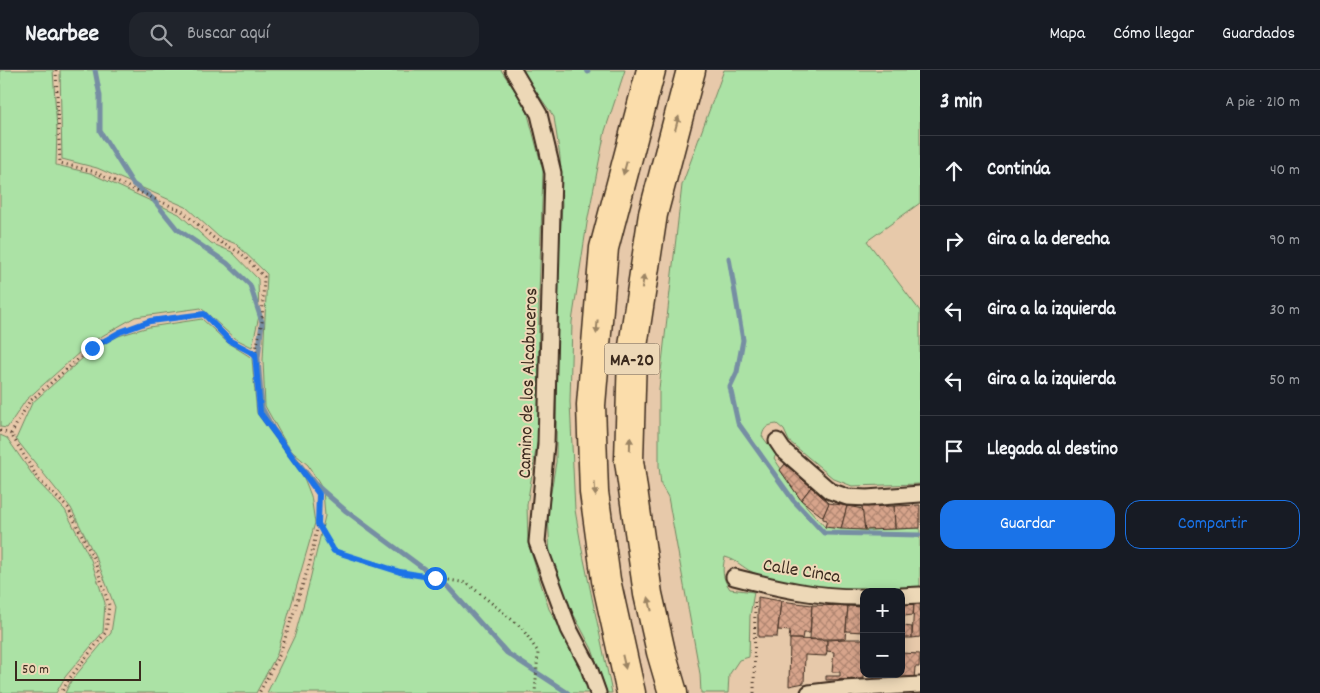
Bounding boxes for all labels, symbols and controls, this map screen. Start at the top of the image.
search box [129,12,479,57]
text: Nearbee [25,18,99,52]
icon: search [147,21,175,49]
text: Buscar aquí [187,21,269,48]
text: Mapa [1049,22,1085,47]
text: Cómo llegar [1113,22,1194,47]
text: Guardados [1222,22,1295,47]
text: 3 min [940,88,982,118]
text: A pie · 210 m [1225,91,1300,114]
one-way arrow [673,116,681,131]
icon: ahead [940,157,968,185]
text: Continúa [987,157,1050,184]
text: 40 m [1270,159,1300,182]
one-way arrow [621,160,629,175]
icon: right [940,227,968,255]
text: Gira a la derecha [987,227,1109,254]
text: 90 m [1269,229,1300,252]
one-way arrow [639,274,647,290]
street label: Camino de los Alcabuceros [513,287,546,479]
icon: left [940,297,968,325]
text: Gira a la izquierda [987,297,1115,324]
text: 30 m [1270,299,1300,322]
one-way arrow [593,320,601,336]
route end [81,337,104,360]
road number: MA-20 [604,344,660,374]
icon: left [940,367,968,395]
text: Gira a la izquierda [987,367,1115,394]
text: 50 m [1269,369,1300,392]
one-way arrow [626,435,634,451]
icon: arrive [940,437,968,465]
text: Llegada al destino [987,437,1118,464]
one-way arrow [591,482,599,498]
button: Guardar [940,500,1115,549]
button: Compartir [1125,500,1300,549]
street label: Calle Cinca [761,553,843,592]
route start [424,567,447,590]
map controls [860,588,905,678]
button: + [860,588,905,633]
one-way arrow [646,596,654,612]
button: − [860,633,905,678]
one-way arrow [620,654,628,669]
scale bar [15,658,141,681]
text: 50 m [22,660,49,680]

